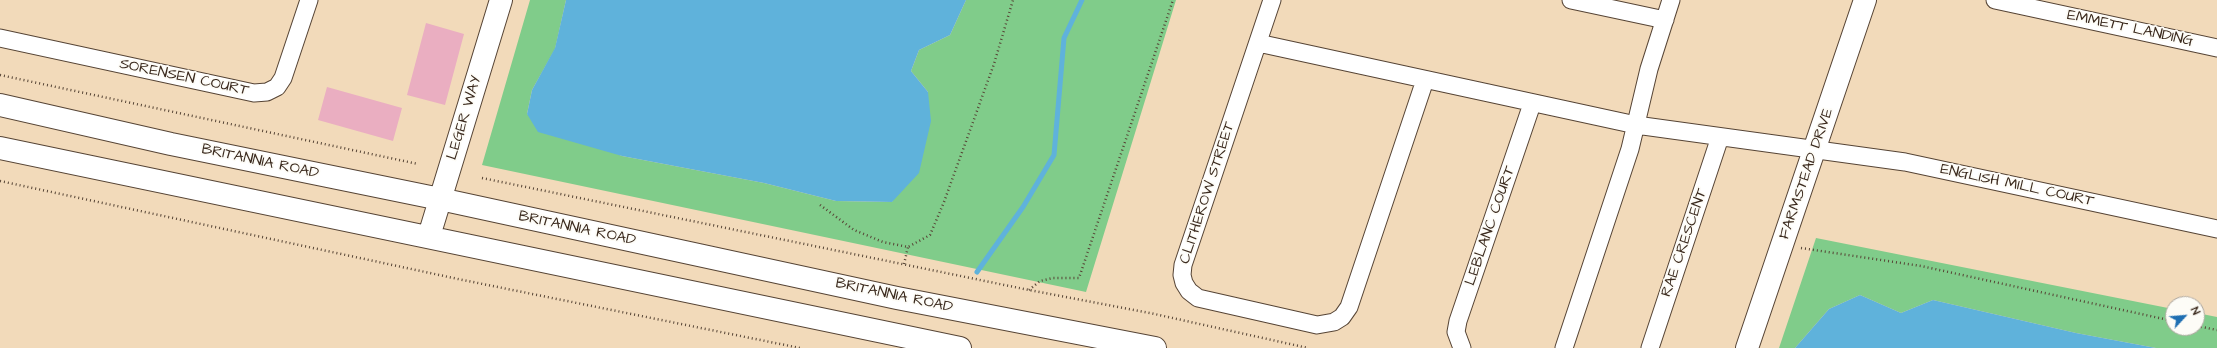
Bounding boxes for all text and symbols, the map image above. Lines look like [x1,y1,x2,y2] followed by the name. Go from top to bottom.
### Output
[2065,7,2195,51] street label: EMMETT LANDING
[118,56,250,100] street label: SORENSEN COURT
[444,74,486,162] street label: LEGER WAY
[1776,106,1838,242] street label: FARMSTEAD DRIVE
[1177,120,1239,266] street label: CLITHEROW STREET
[200,141,320,183] street label: BRITANNIA ROAD
[1939,161,2095,211] street label: ENGLISH MILL COURT
[1462,164,1520,288] street label: LEBLANC COURT
[1658,187,1712,299] street label: RAE CRESCENT
[517,208,637,250] street label: BRITANNIA ROAD
[834,275,954,317] street label: BRITANNIA ROAD
[2165,296,2205,336] north arrow
[2187,305,2204,317] text: N

